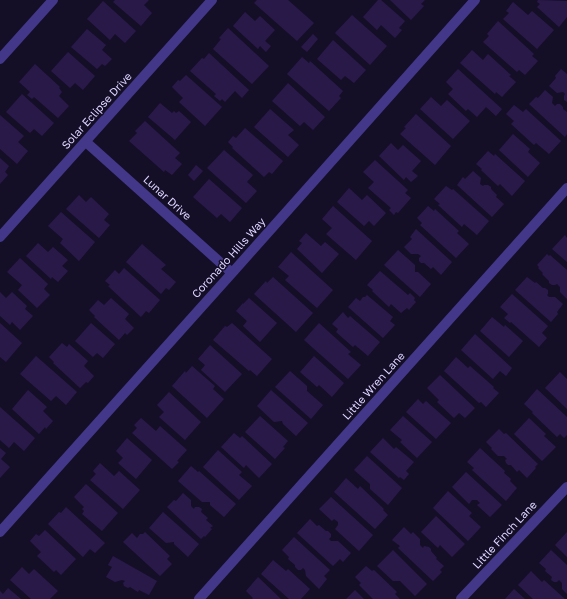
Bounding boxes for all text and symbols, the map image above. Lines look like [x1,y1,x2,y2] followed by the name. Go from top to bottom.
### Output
[59,70,135,152] street label: Solar Eclipse Drive
[140,173,194,223] street label: Lunar Drive
[190,215,268,301] street label: Coronado Hills Way
[340,349,408,423] street label: Little Wren Lane
[470,498,540,572] street label: Little Finch Lane

